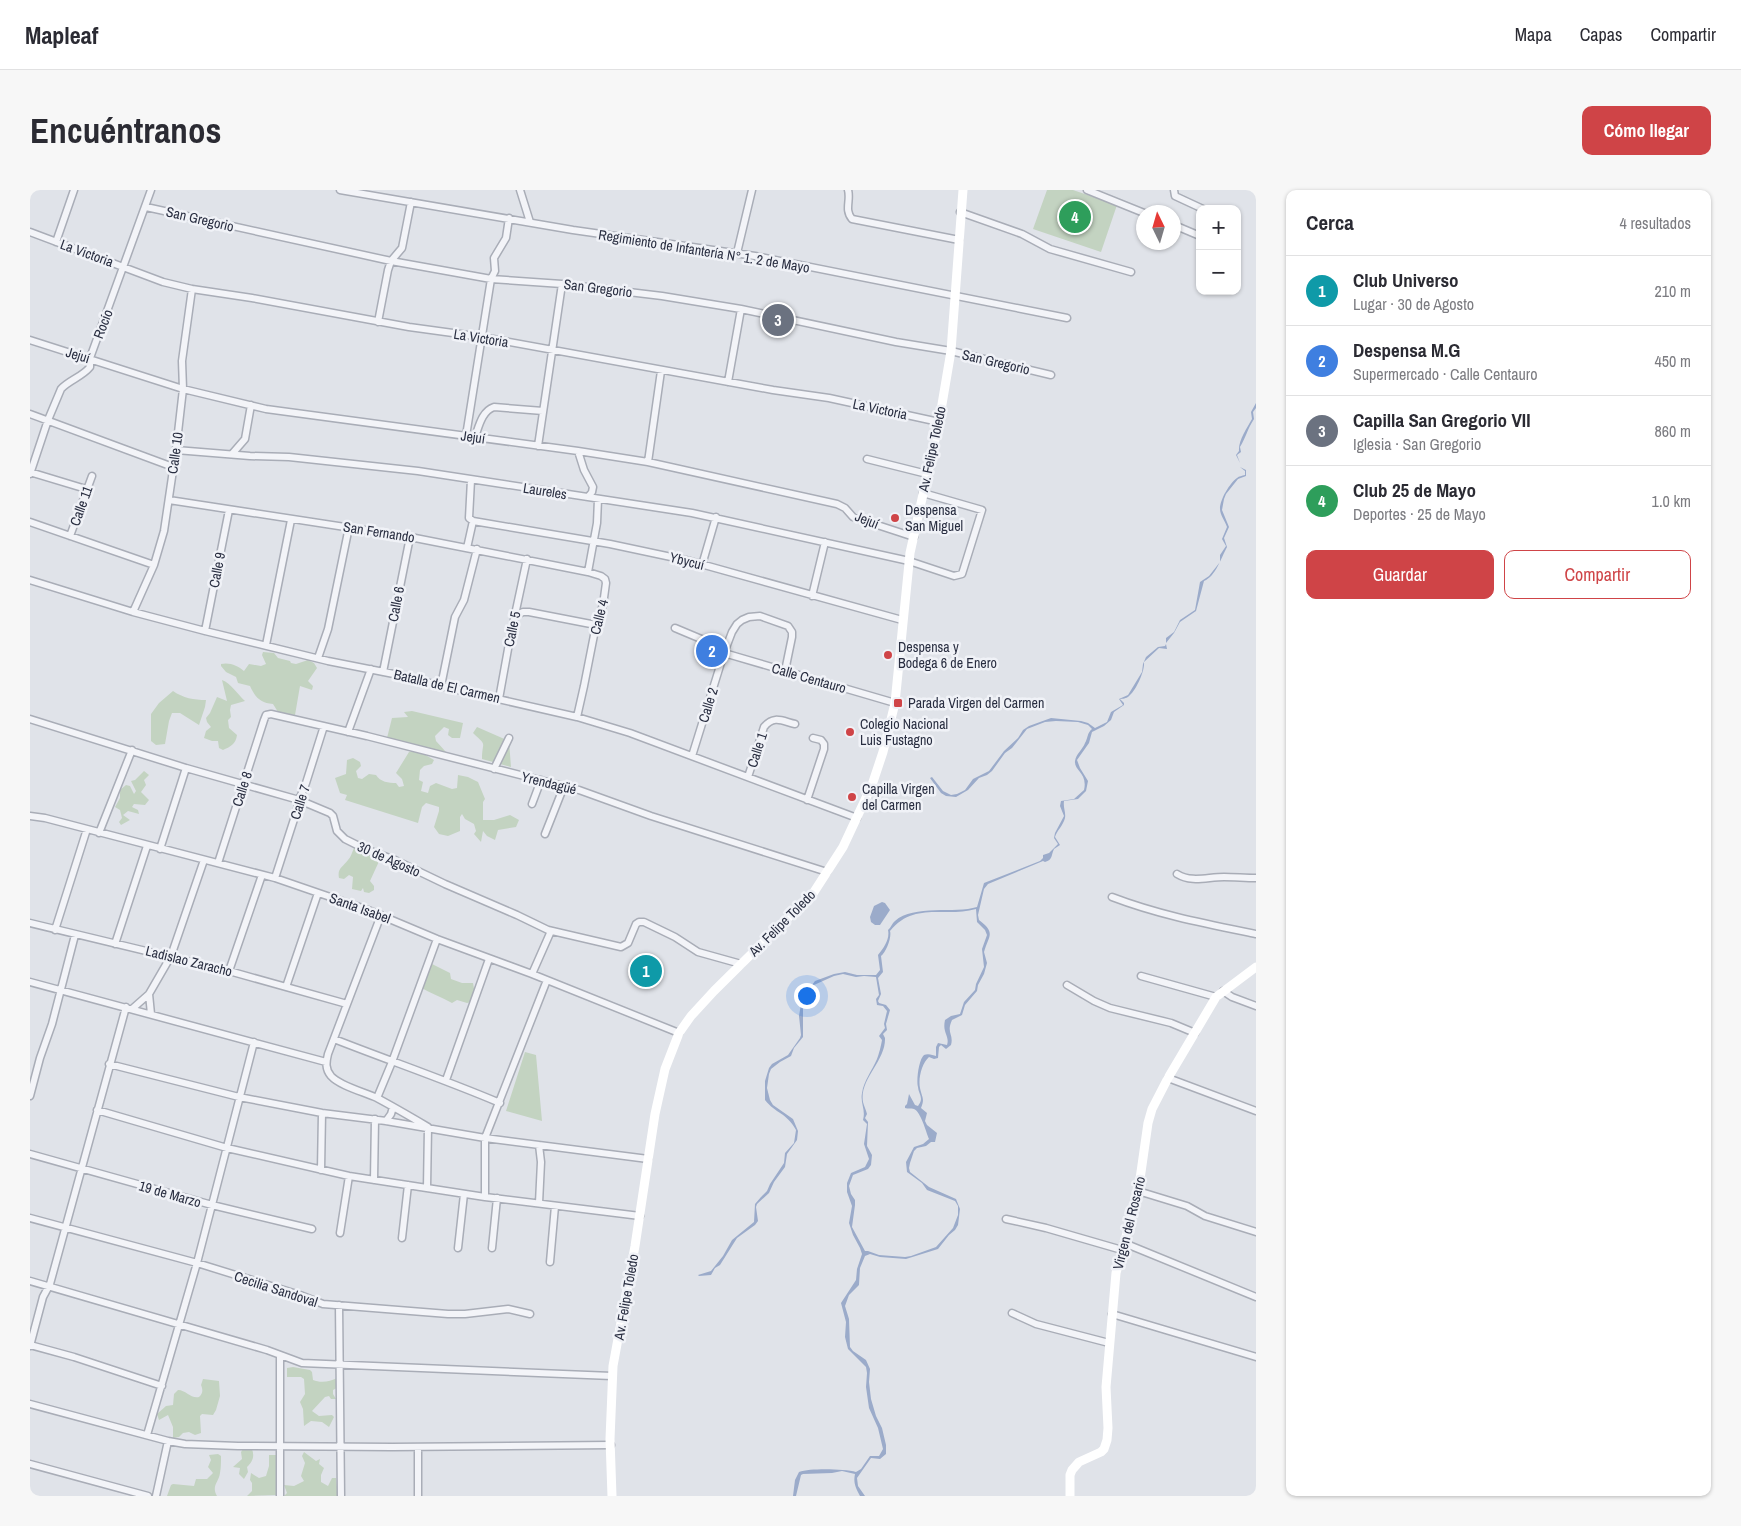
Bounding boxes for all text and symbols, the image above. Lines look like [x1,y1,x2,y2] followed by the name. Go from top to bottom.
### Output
[25,19,98,51] text: Mapleaf
[1515,22,1552,47] text: Mapa
[1580,22,1622,47] text: Capas
[1650,22,1716,47] text: Compartir
[1582,106,1711,155] button: Cómo llegar
[30,107,221,154] text: Encuéntranos
[1059,198,1091,236] pin: 4
[164,202,236,236] street label: San Gregorio
[1136,205,1181,250] north arrow
[1196,205,1241,295] map controls
[1196,205,1241,250] button: +
[1306,208,1354,237] text: Cerca
[1620,212,1691,234] text: 4 resultados
[597,225,811,277] street label: Regimiento de Infantería N° 1. 2 de Mayo
[58,235,117,271] street label: La Victoria
[1196,250,1241,295] button: −
[1353,267,1459,293] text: Club Universo
[563,275,633,301] street label: San Gregorio
[1318,280,1326,302] text: 1
[1655,280,1691,302] text: 210 m
[1353,293,1474,315] text: Lugar · 30 de Agosto
[762,301,794,339] pin: 3
[89,307,117,341] street label: Rocío
[452,325,510,351] street label: La Victoria
[1353,337,1460,363] text: Despensa M.G
[64,343,93,367] street label: Jejuí
[960,345,1032,379] street label: San Gregorio
[1318,350,1326,372] text: 2
[1655,350,1691,372] text: 450 m
[1353,363,1538,385] text: Supermercado · Calle Centauro
[851,394,910,424] street label: La Victoria
[914,405,950,494] street label: Av. Felipe Toledo
[1353,407,1531,433] text: Capilla San Gregorio VII
[1318,420,1326,442] text: 3
[1655,420,1691,442] text: 860 m
[460,426,487,448] street label: Jejuí
[163,431,187,475] street label: Calle 10
[1353,433,1481,455] text: Iglesia · San Gregorio
[1353,477,1476,503] text: Club 25 de Mayo
[522,479,568,503] street label: Laureles
[65,483,97,528] street label: Calle 11
[1318,490,1326,512] text: 4
[1652,490,1691,512] text: 1.0 km
[905,501,963,535] place label: Despensa San Miguel
[1353,503,1486,525] text: Deportes · 25 de Mayo
[852,507,882,533] street label: Jejuí
[889,512,901,524] marker: Despensa San Miguel
[342,517,416,547] street label: San Fernando
[668,548,707,574] street label: Ybycuí
[1306,550,1494,599] button: Guardar
[1504,550,1691,599] button: Compartir
[205,551,229,589] street label: Calle 9
[384,585,408,623] street label: Calle 6
[586,597,612,637] street label: Calle 4
[499,610,525,648] street label: Calle 5
[696,632,728,670] pin: 2
[898,638,997,672] place label: Despensa y Bodega 6 de Enero
[882,649,894,661] marker: Despensa y Bodega 6 de Enero
[770,659,848,697] street label: Calle Centauro
[392,665,502,707] street label: Batalla de El Carmen
[694,685,722,725] street label: Calle 2
[908,694,1044,712] place label: Parada Virgen del Carmen
[892,697,904,709] marker: Parada Virgen del Carmen
[860,715,948,749] place label: Colegio Nacional Luis Fustagno
[844,726,856,738] marker: Colegio Nacional Luis Fustagno
[743,730,771,770] street label: Calle 1
[520,767,578,799] street label: Yrendagüé
[228,769,256,809] street label: Calle 8
[862,780,935,814] place label: Capilla Virgen del Carmen
[286,782,314,822] street label: Calle 7
[846,791,858,803] marker: Capilla Virgen del Carmen
[355,837,423,881] street label: 30 de Agosto
[744,886,819,961] street label: Av. Felipe Toledo
[327,889,393,927] street label: Santa Isabel
[144,942,234,980] street label: Ladislao Zaracho
[630,952,662,990] pin: 1
[794,983,820,1009] your location
[1109,1174,1149,1272] street label: Virgen del Rosario
[137,1177,203,1211] street label: 19 de Marzo
[609,1253,642,1342] street label: Av. Felipe Toledo
[232,1267,320,1311] street label: Cecilia Sandoval

